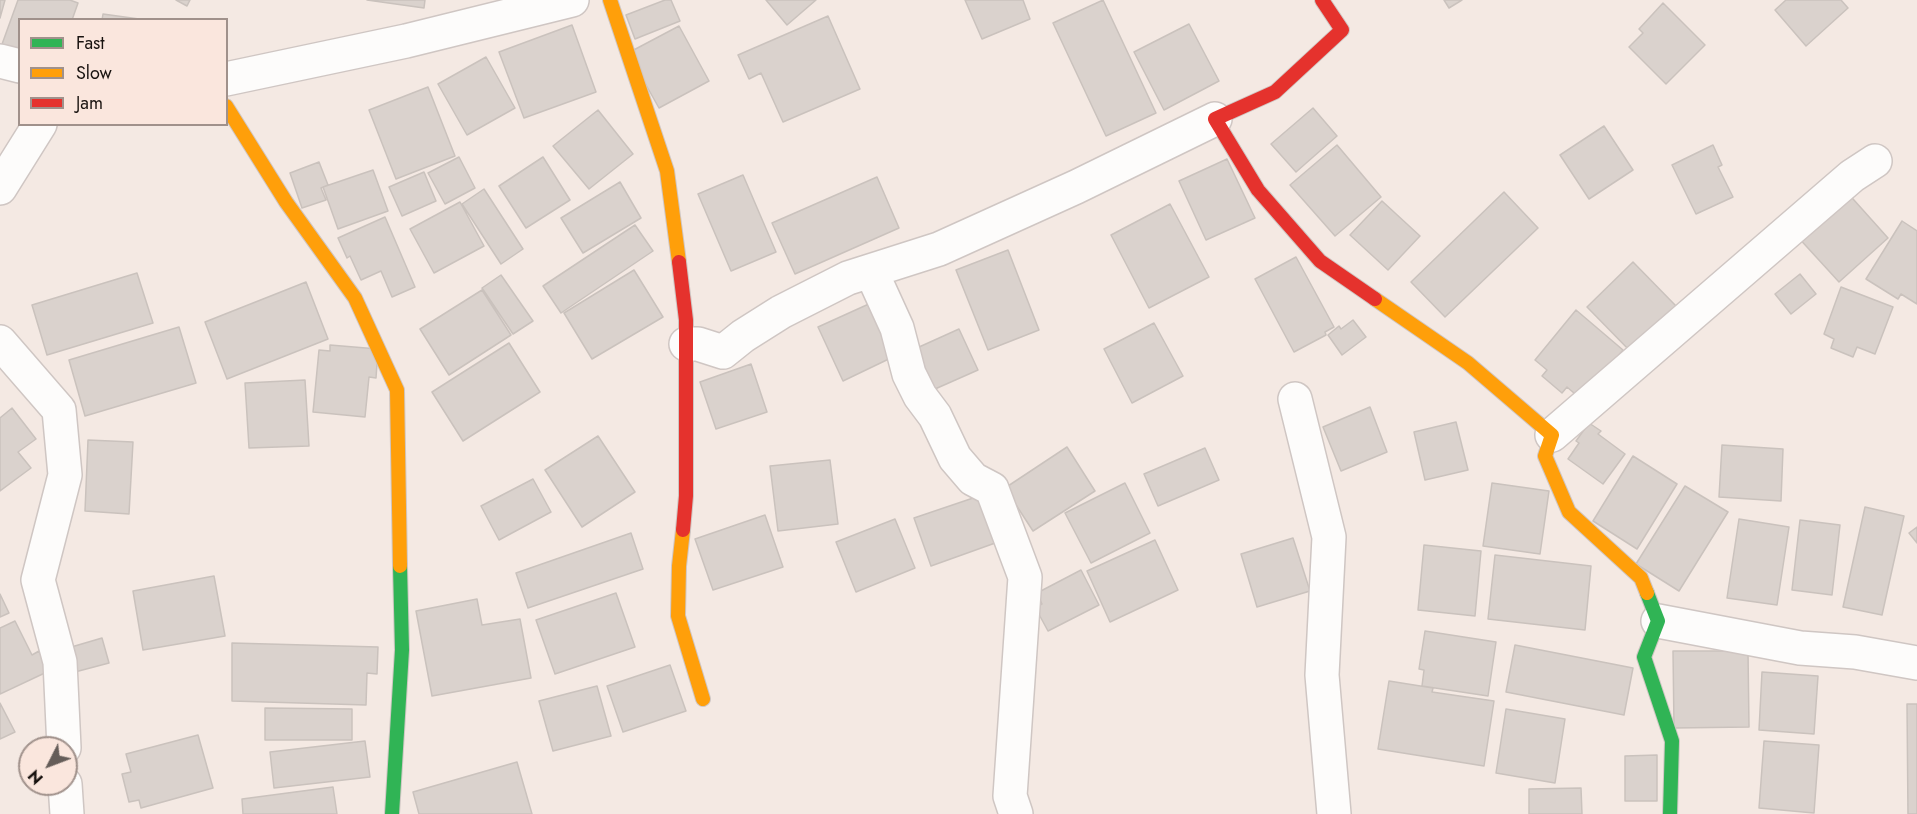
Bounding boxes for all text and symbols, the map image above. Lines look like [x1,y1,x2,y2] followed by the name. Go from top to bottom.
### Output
[18,18,228,126] legend
[76,30,105,56] text: Fast
[76,60,112,86] text: Slow
[76,90,103,116] text: Jam
[18,736,78,796] north arrow
[23,765,49,789] text: N

